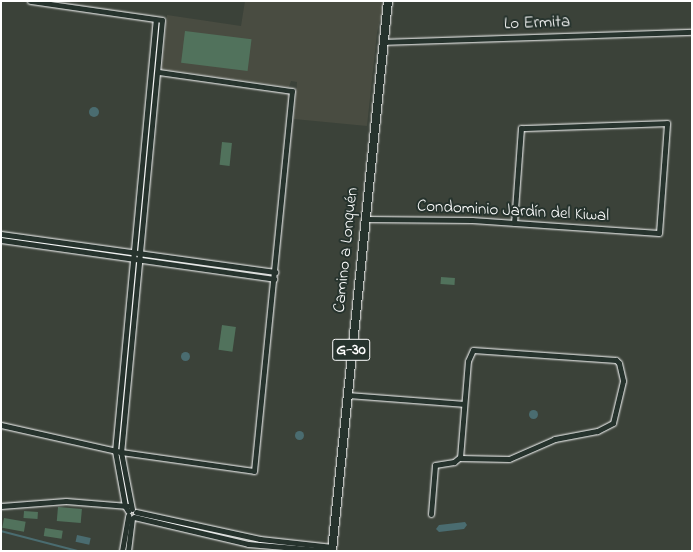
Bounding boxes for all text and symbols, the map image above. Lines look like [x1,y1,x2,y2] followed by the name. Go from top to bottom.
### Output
[504,12,570,34] street label: Lo Ermita
[329,186,363,314] street label: Camino a Lonquén
[416,196,610,226] street label: Condominio Jardín del Kiwal
[332,336,370,364] road number: G-30

